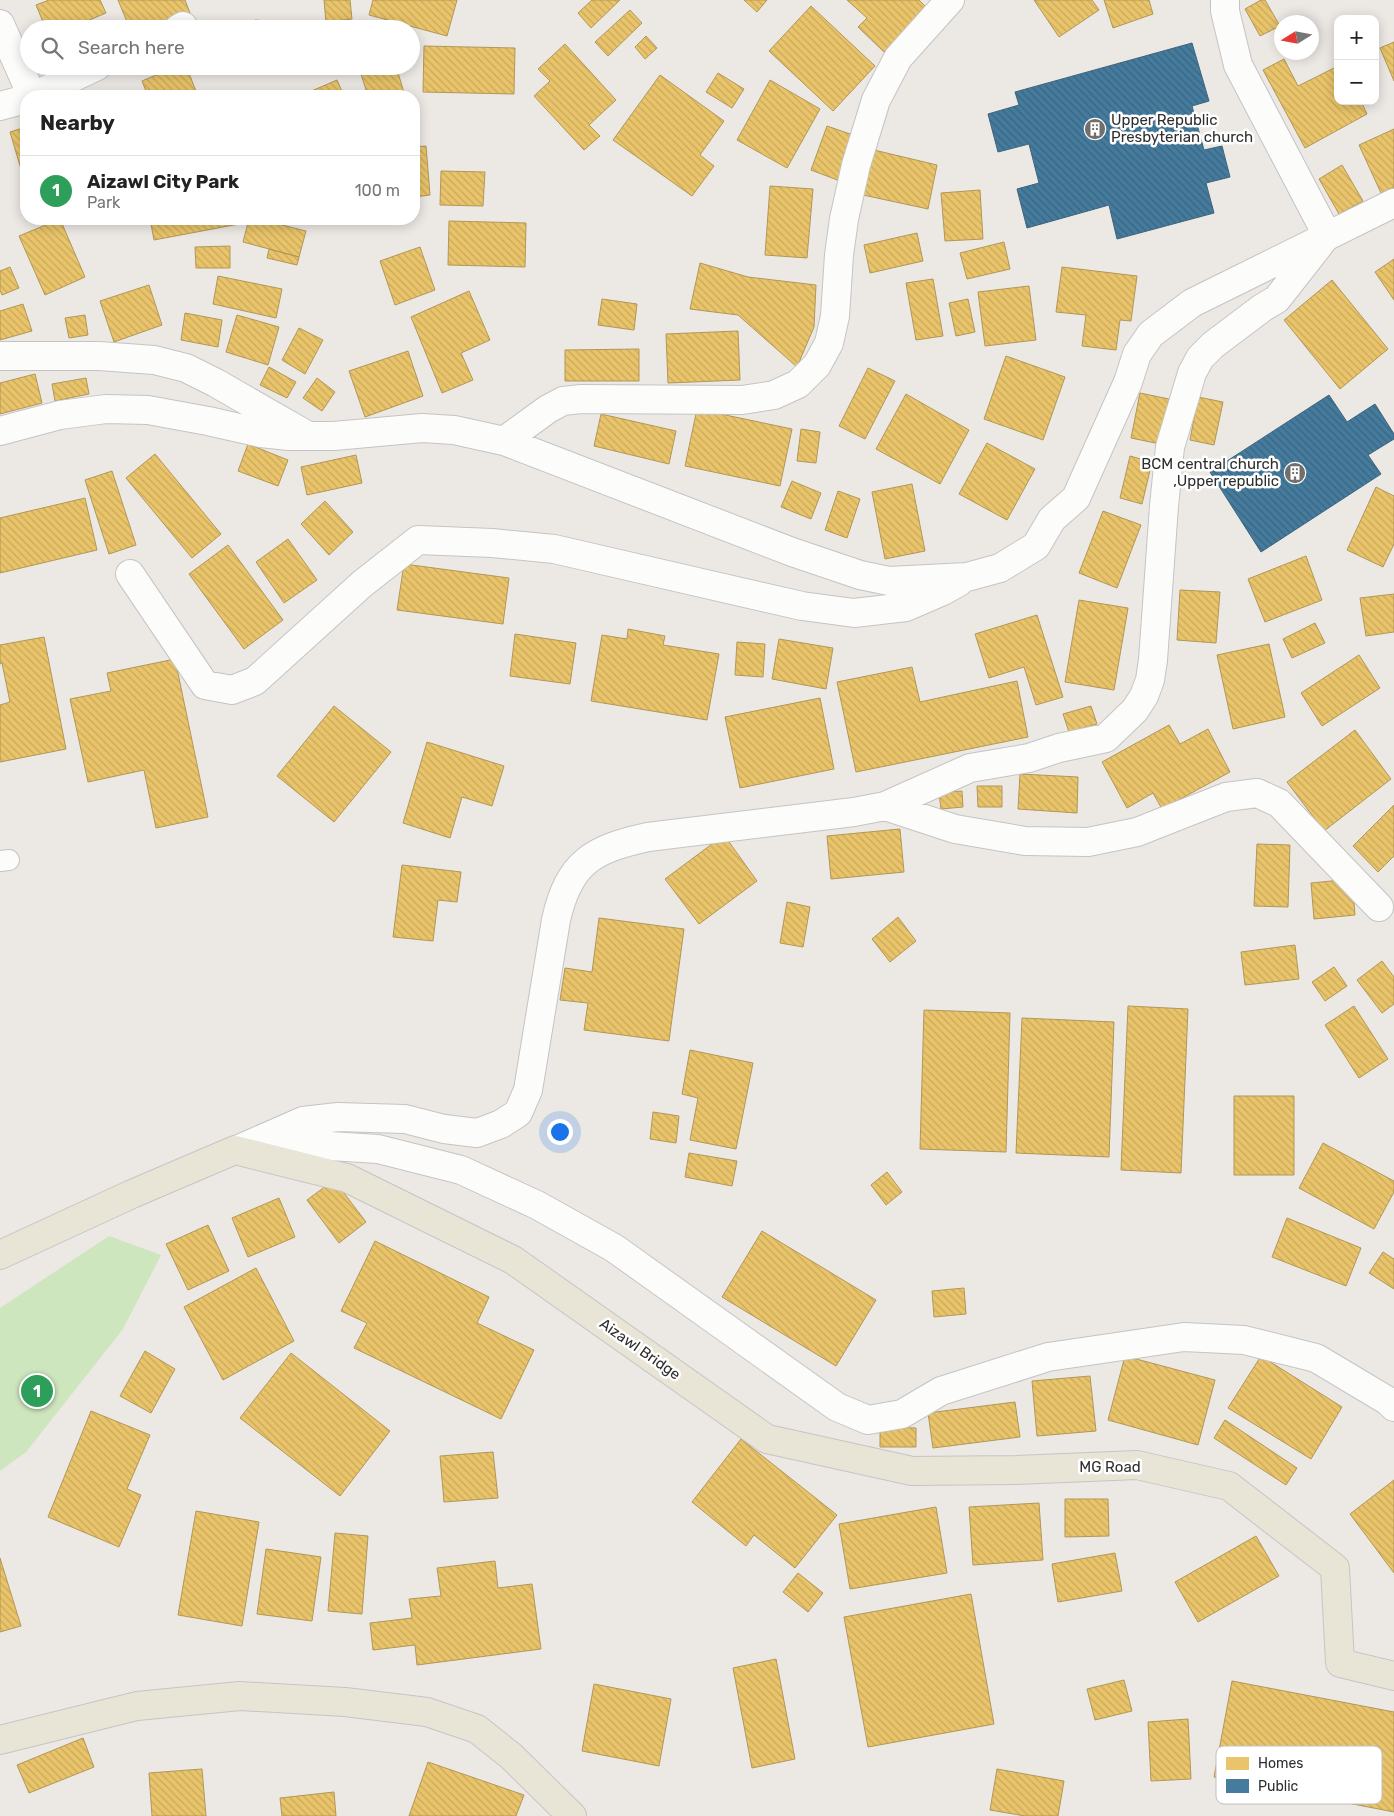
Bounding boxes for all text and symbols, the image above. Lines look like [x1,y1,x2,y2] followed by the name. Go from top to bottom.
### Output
[1274,15,1319,60] north arrow
[1334,15,1379,105] map controls
[1334,15,1379,60] button: +
[20,20,420,75] search box
[38,34,66,62] icon: search
[78,36,185,59] text: Search here
[1334,60,1379,105] button: −
[40,110,115,135] text: Nearby
[1111,111,1253,146] place label: Upper Republic Presbyterian church
[1083,117,1107,141] building icon: Upper Republic Presbyterian church
[87,170,239,193] text: Aizawl City Park
[52,181,60,200] text: 1
[355,181,400,200] text: 100 m
[87,193,120,212] text: Park
[1141,455,1279,490] place label: BCM central church ,Upper republic
[1283,461,1307,485] building icon: BCM central church ,Upper republic
[547,1119,573,1145] your location
[596,1315,684,1383] street label: Aizawl Bridge
[21,1372,53,1410] pin: 1
[1079,1458,1141,1476] street label: MG Road
[1216,1746,1382,1804] legend
[1258,1755,1303,1772] text: Homes
[1258,1778,1299,1795] text: Public

